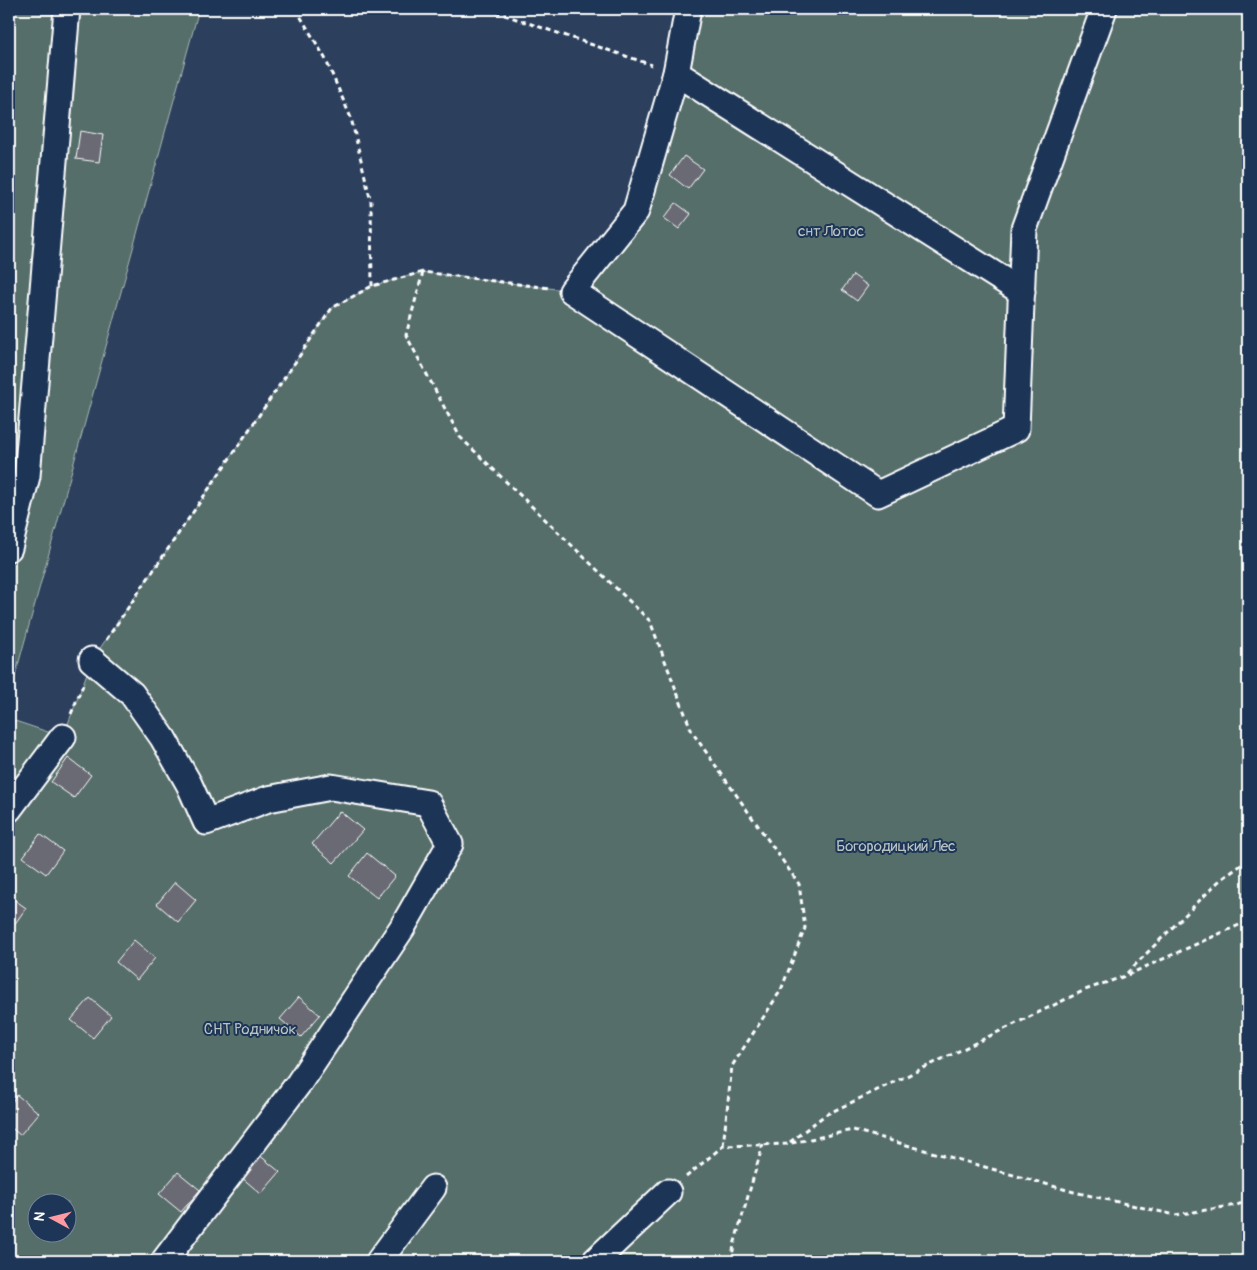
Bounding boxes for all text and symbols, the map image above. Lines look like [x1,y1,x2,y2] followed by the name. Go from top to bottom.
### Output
[798,222,864,241] park label: снт Лотос
[836,837,956,856] park label: Богородицкий Лес
[204,1020,296,1039] park label: СНТ Родничок
[28,1192,78,1242] north arrow
[31,1211,49,1222] text: N

